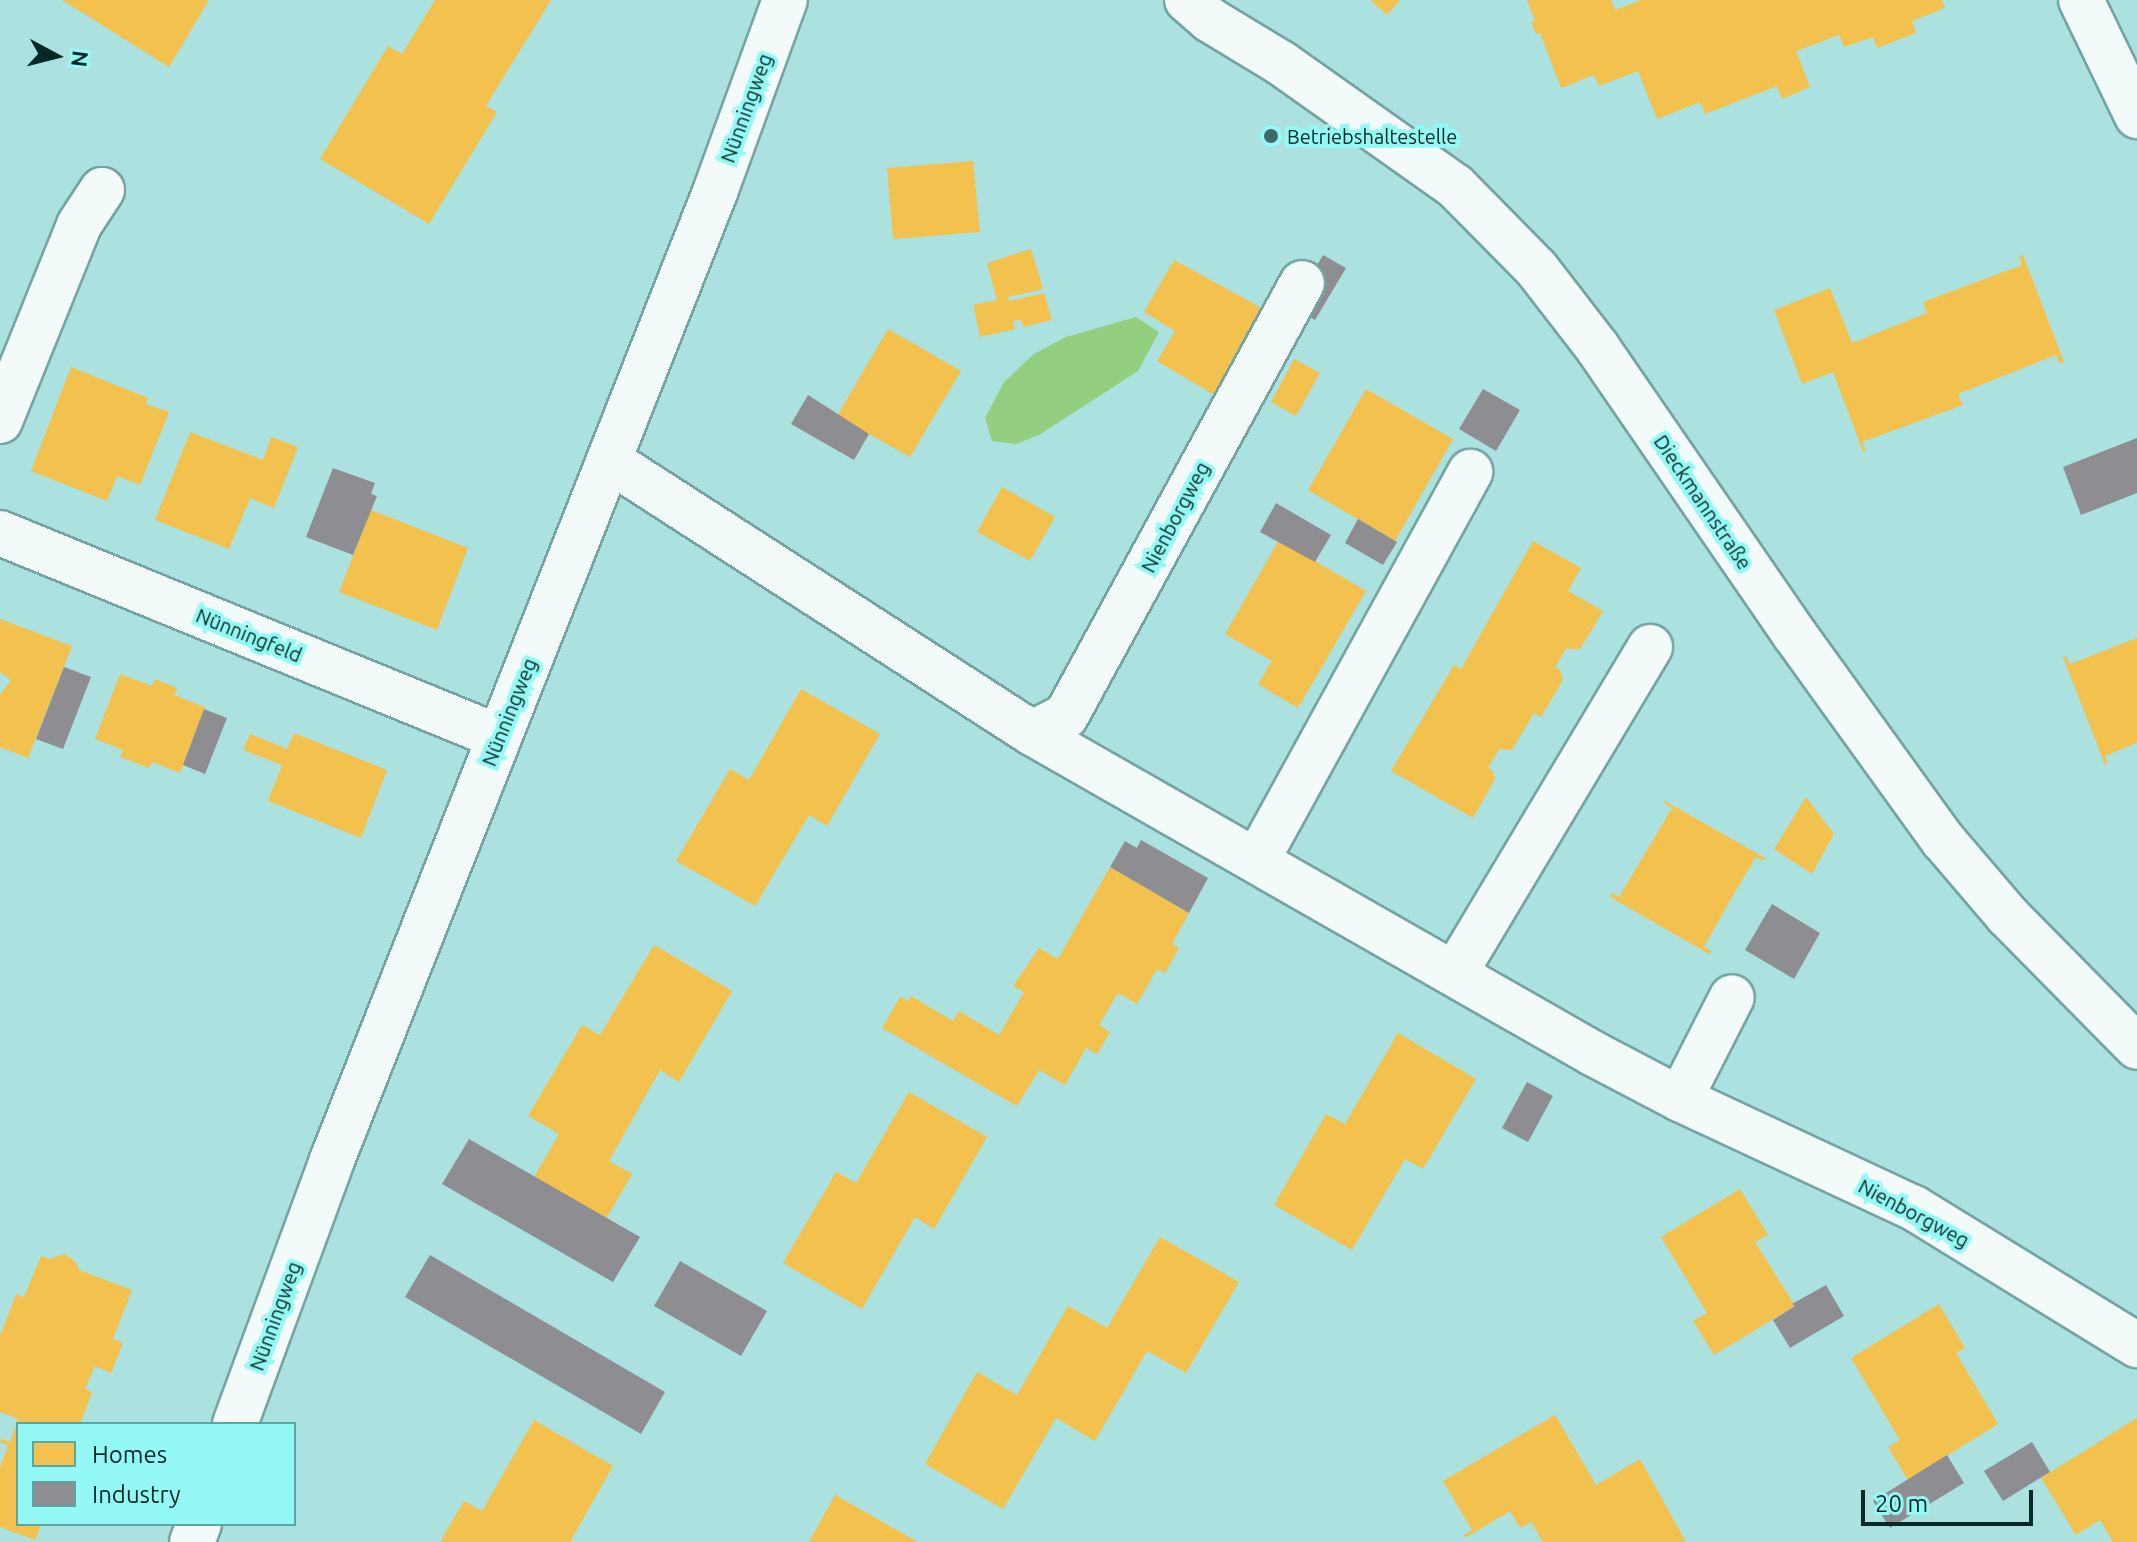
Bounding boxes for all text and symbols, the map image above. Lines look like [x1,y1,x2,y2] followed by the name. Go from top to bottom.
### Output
[16,16,96,96] north arrow
[67,49,94,69] text: N
[715,50,777,166] street label: Nünningweg
[1287,124,1457,148] place label: Betriebshaltestelle
[1262,127,1280,145] marker: Betriebshaltestelle
[1649,430,1757,574] street label: Dieckmannstraße
[1136,457,1214,577] street label: Nienborgweg
[193,603,305,667] street label: Nünningfeld
[476,654,542,770] street label: Nünningweg
[1854,1174,1974,1252] street label: Nienborgweg
[244,1258,306,1374] street label: Nünningweg
[16,1422,296,1526] legend
[92,1441,167,1468] text: Homes
[1865,1474,2037,1524] scale bar
[92,1481,181,1508] text: Industry
[1875,1490,1928,1517] text: 20 m

